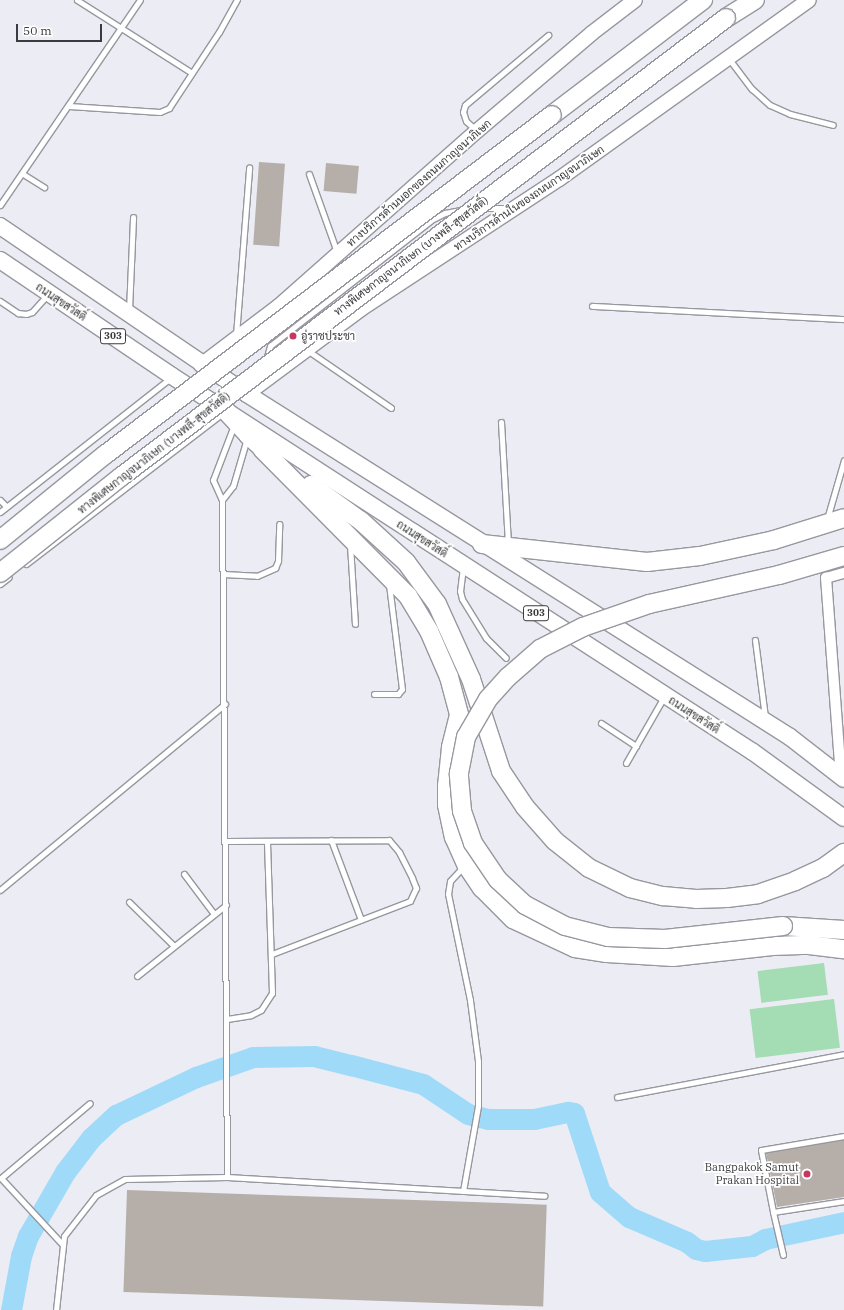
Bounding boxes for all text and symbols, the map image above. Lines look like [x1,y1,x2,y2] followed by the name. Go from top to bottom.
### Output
[18,16,104,42] scale bar
[23,23,52,38] text: 50 m
[344,117,494,249] street label: ทางบริการด้านนอกของถนนกาญจนาภิเษก
[451,143,607,253] street label: ทางบริการด้านในของถนนกาญจนาภิเษก
[331,194,491,318] street label: ทางพิเศษกาญจนาภิเษก (บางพลี-สุขสวัสดิ์)
[33,280,89,324] street label: ถนนสุขสวัสดิ์
[100,328,126,344] road number: 303
[301,329,355,343] place label: อู่ราชประชา
[288,331,298,341] marker: อู่ราชประชา
[75,389,233,517] street label: ทางพิเศษกาญจนาภิเษก (บางพลี-สุขสวัสดิ์)
[394,518,450,560] street label: ถนนสุขสวัสดิ์
[523,605,549,621] road number: 303
[666,694,722,736] street label: ถนนสุขสวัสดิ์
[705,1161,799,1187] place label: Bangpakok Samut Prakan Hospital
[802,1169,812,1179] marker: Bangpakok Samut Prakan Hospital

